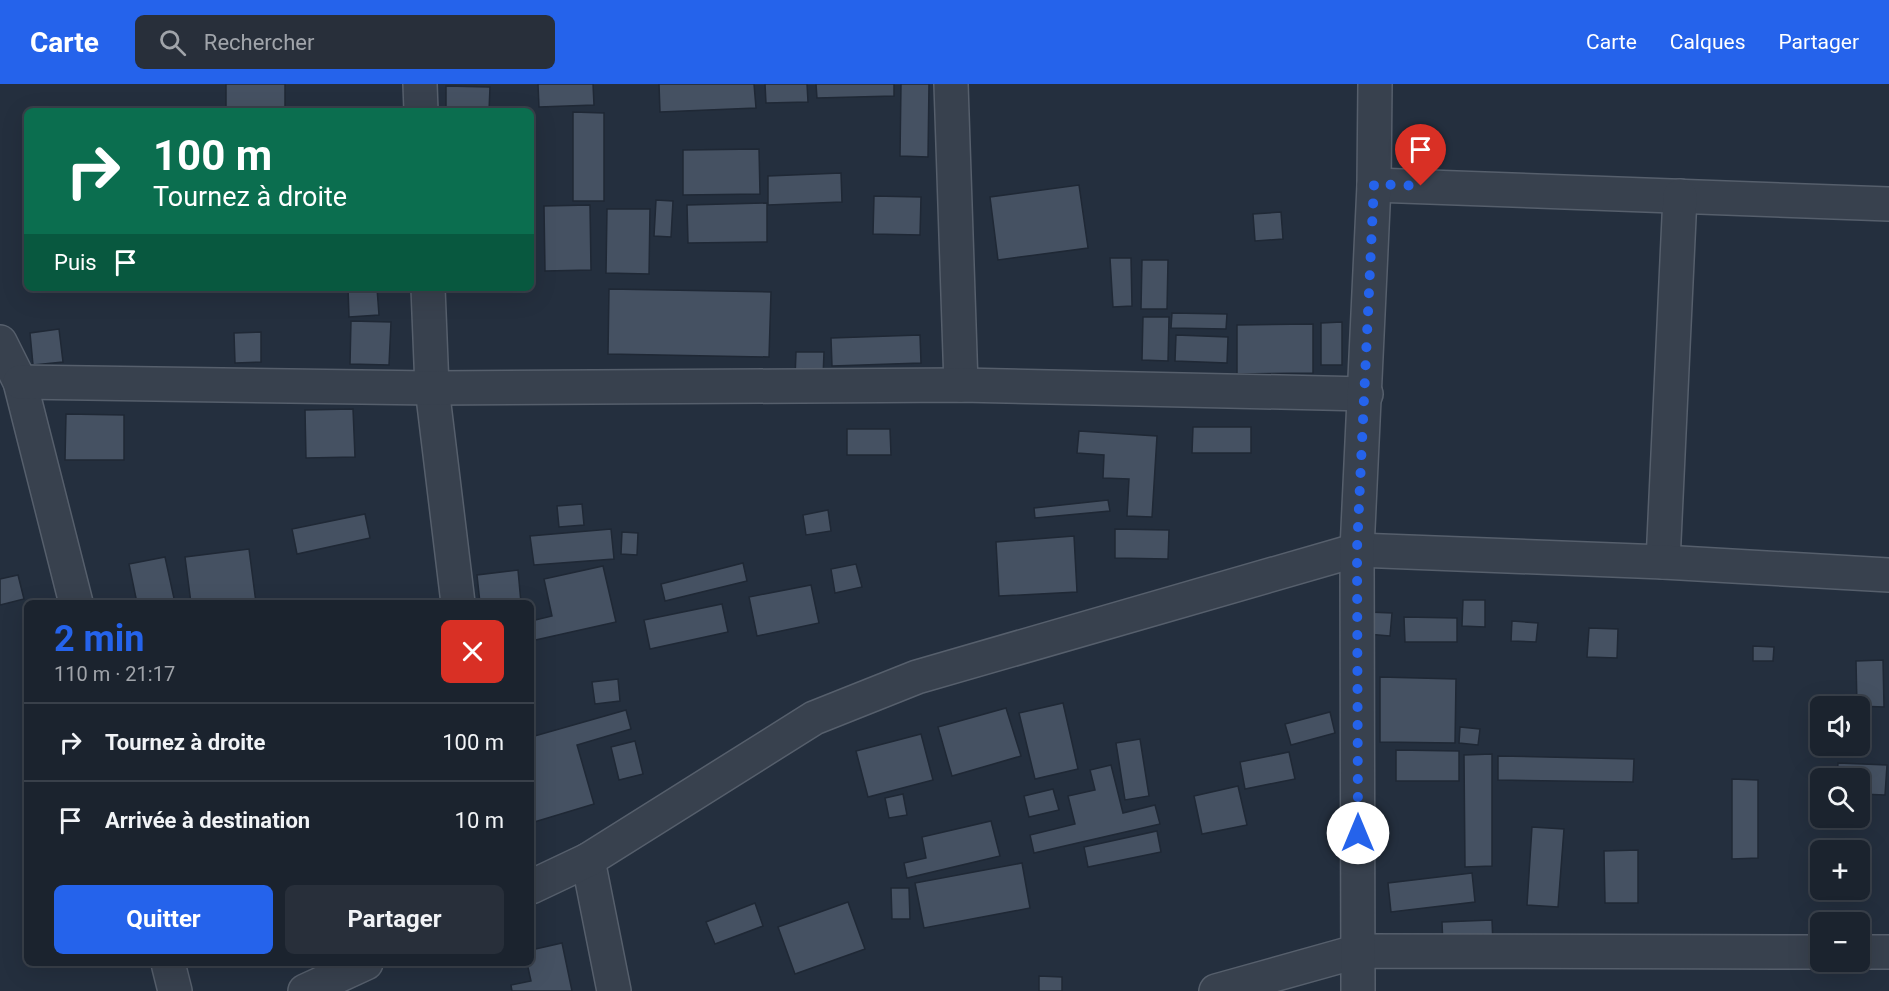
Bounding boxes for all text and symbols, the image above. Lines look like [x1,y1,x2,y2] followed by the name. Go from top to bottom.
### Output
[135,15,555,69] search box
[30,26,99,59] text: Carte
[156,26,189,59] icon: search
[204,30,314,55] text: Rechercher
[1586,30,1637,54] text: Carte
[1670,30,1745,54] text: Calques
[1778,30,1859,54] text: Partager
[1395,124,1446,186] pin
[153,131,272,180] text: 100 m
[54,132,132,210] icon: right
[1404,133,1437,166] icon: arrive
[153,181,347,213] text: Tournez à droite
[109,246,142,279] icon: arrive
[54,250,97,275] text: Puis
[54,618,145,660] text: 2 min
[441,620,504,683] button: close
[54,662,175,686] text: 110 m · 21:17
[1810,696,1870,972] map controls
[1810,696,1870,756] button: sound
[54,726,87,759] icon: right
[105,730,265,755] text: Tournez à droite
[442,730,504,755] text: 100 m
[1810,768,1870,828] button: search
[1326,801,1390,865] position arrow
[54,804,87,837] icon: arrive
[105,808,310,833] text: Arrivée à destination
[455,808,504,833] text: 10 m
[1810,840,1870,900] button: +
[54,885,273,954] button: Quitter
[285,885,504,954] button: Partager
[1810,912,1870,972] button: −

